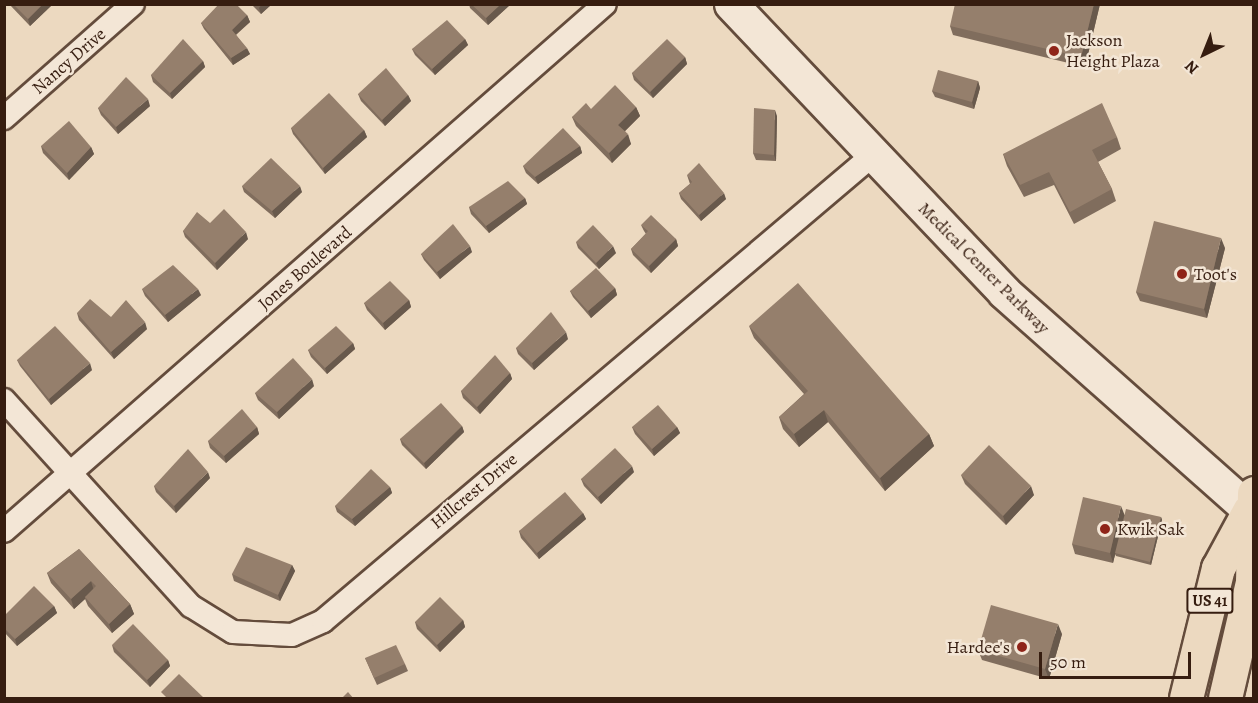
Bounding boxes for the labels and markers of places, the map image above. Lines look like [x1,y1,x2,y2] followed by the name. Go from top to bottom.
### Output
[1066,30,1160,72] place label: Jackson Height Plaza
[1047,44,1061,58] marker: Jackson Height Plaza
[1194,263,1237,285] place label: Toot's
[1175,267,1189,281] marker: Toot's
[1117,518,1185,540] place label: Kwik Sak
[1098,522,1112,536] marker: Kwik Sak
[946,636,1010,658] place label: Hardee's
[1015,640,1029,654] marker: Hardee's

